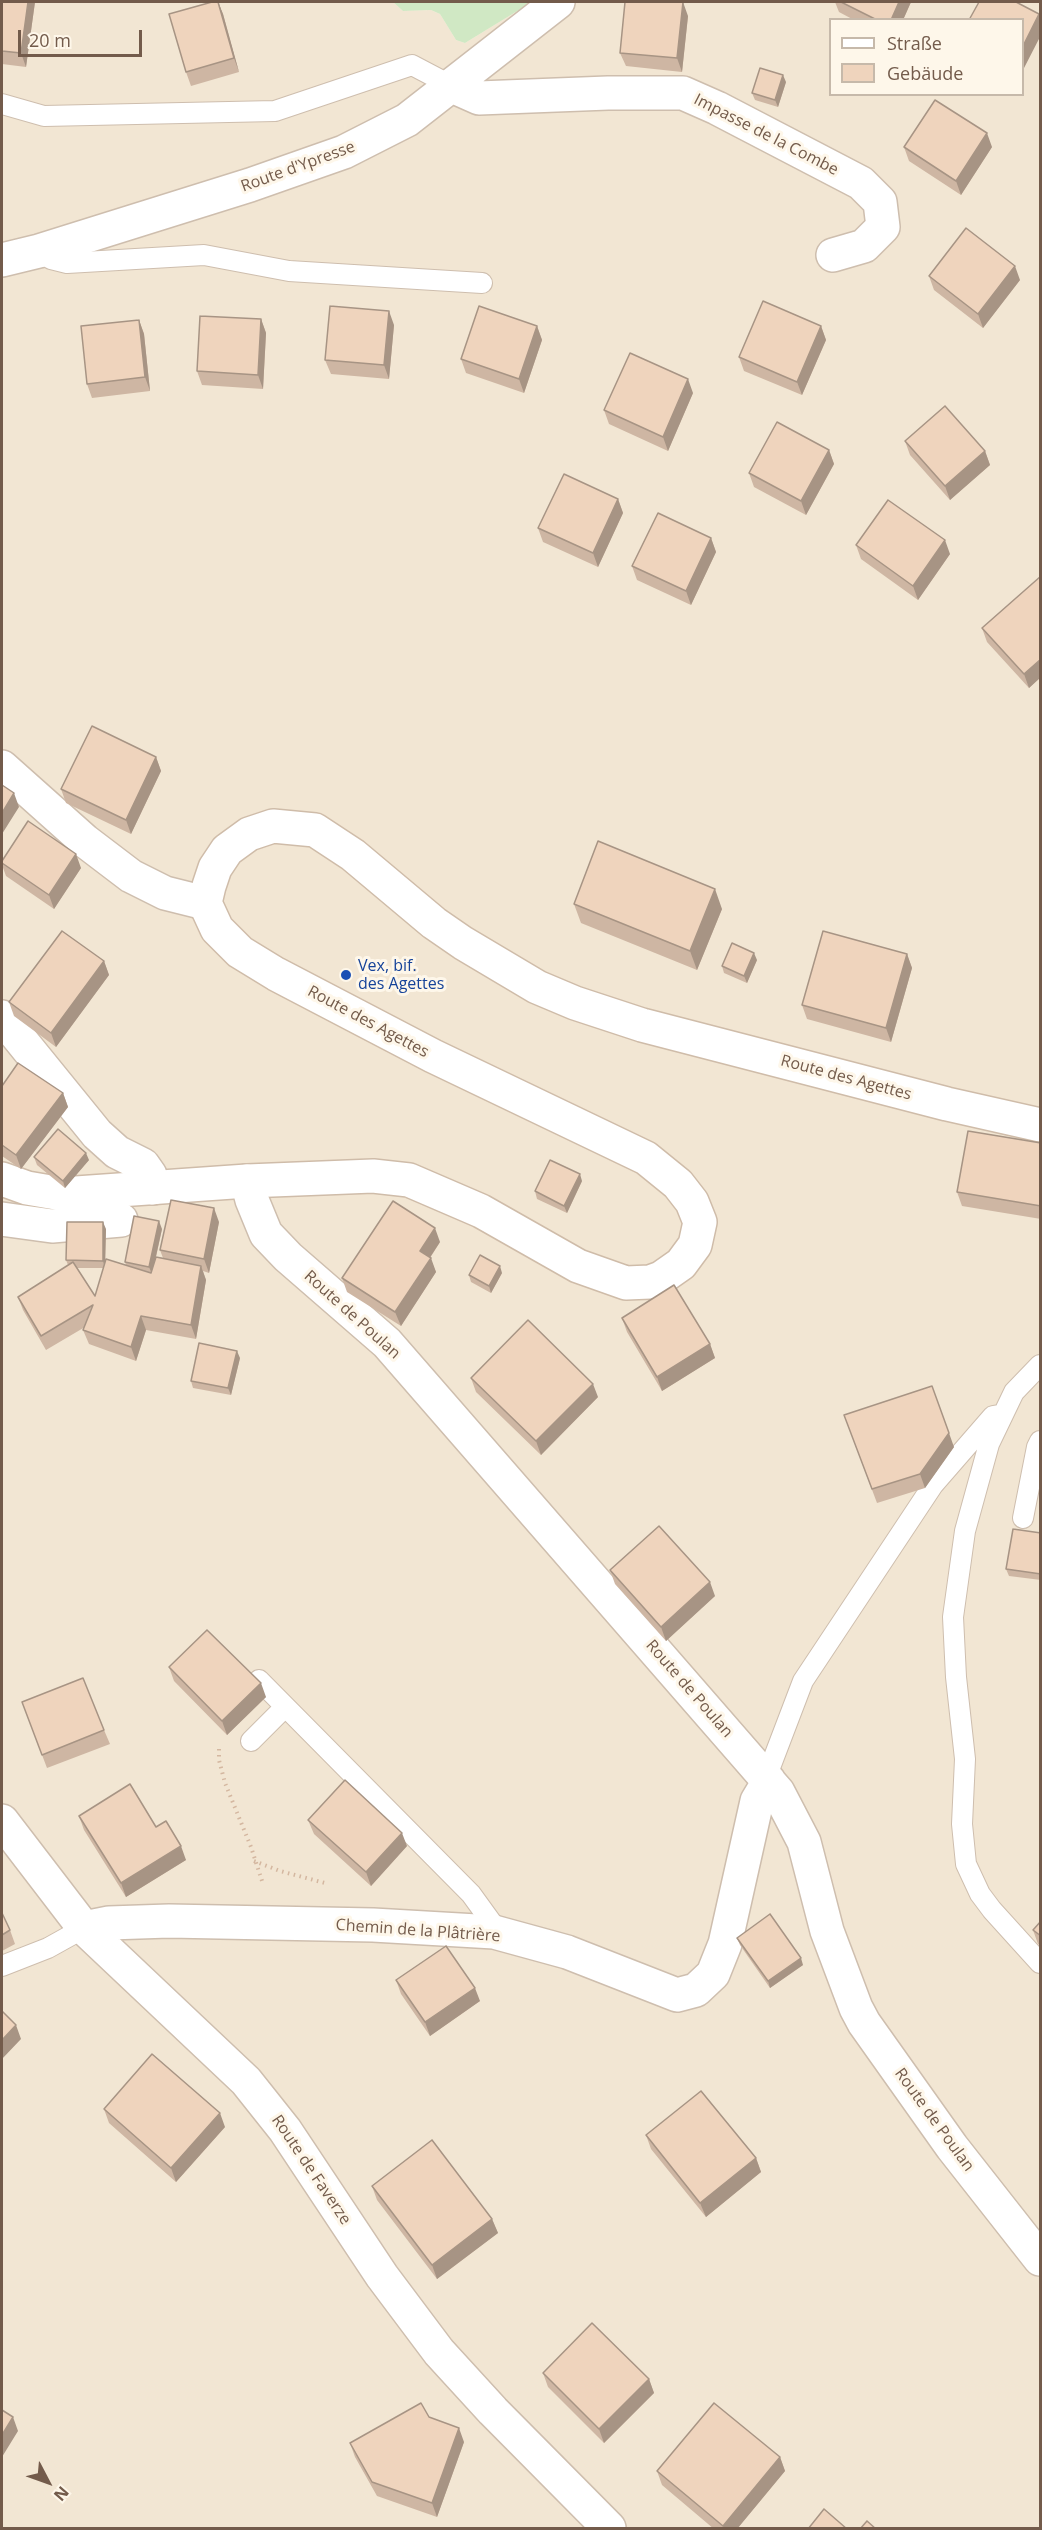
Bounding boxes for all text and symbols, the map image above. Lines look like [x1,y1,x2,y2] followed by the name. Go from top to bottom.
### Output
[21,18,146,56] scale bar
[829,18,1024,96] legend
[29,28,71,52] text: 20 m
[887,31,942,55] text: Straße
[887,61,963,85] text: Gebäude
[691,90,841,180] street label: Impasse de la Combe
[238,137,358,197] street label: Route d'Ypresse
[358,956,444,994] place label: Vex, bif. des Agettes
[339,968,353,982] marker: Vex, bif. des Agettes
[304,982,432,1062] street label: Route des Agettes
[779,1051,913,1105] street label: Route des Agettes
[300,1267,404,1363] street label: Route de Poulan
[641,1636,737,1742] street label: Route de Poulan
[335,1916,501,1946] street label: Chemin de la Plâtrière
[890,2065,978,2175] street label: Route de Poulan
[267,2111,355,2229] street label: Route de Faverze
[18,2452,78,2512] north arrow
[49,2482,74,2506] text: N

